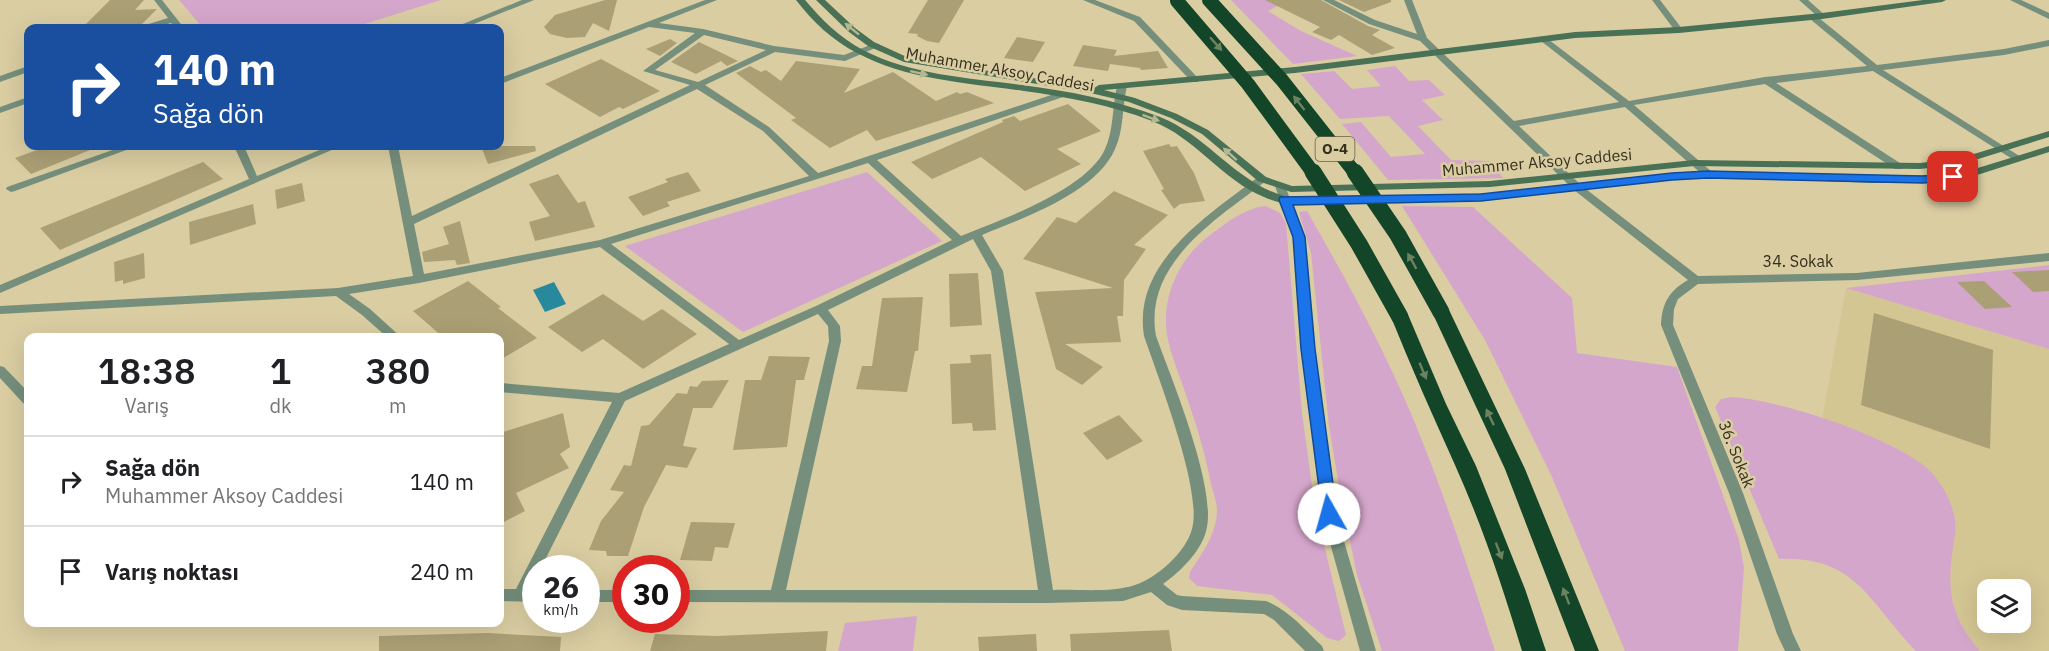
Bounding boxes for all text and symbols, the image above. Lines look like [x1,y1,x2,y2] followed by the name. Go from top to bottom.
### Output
[844,23,860,36] one-way arrow
[1209,36,1222,52] one-way arrow
[153,42,276,97] text: 140 m
[904,43,1096,95] street label: Muhammer Aksoy Caddesi
[54,48,132,126] icon: right
[910,68,928,78] one-way arrow
[153,95,264,130] text: Sağa dön
[1292,95,1305,111] one-way arrow
[1142,114,1160,124] one-way arrow
[1316,137,1354,161] road number: O-4
[1441,144,1633,180] street label: Muhammer Aksoy Caddesi
[1223,147,1237,161] one-way arrow
[1927,151,1978,202] pin
[1936,160,1969,193] icon: arrive
[1763,251,1834,271] street label: 34. Sokak
[1407,252,1417,269] one-way arrow
[98,347,196,394] text: 18:38
[270,347,291,394] text: 1
[365,347,430,394] text: 380
[1418,363,1428,381] one-way arrow
[125,392,169,419] text: Varış
[269,392,292,419] text: dk
[389,392,407,419] text: m
[1486,408,1495,425] one-way arrow
[1714,417,1760,491] street label: 36. Sokak
[105,453,200,482] text: Sağa dön
[54,465,87,498] icon: right
[410,467,474,496] text: 140 m
[105,482,343,509] text: Muhammer Aksoy Caddesi
[1297,482,1361,546] position arrow
[1494,542,1504,560] one-way arrow
[54,555,87,588] icon: arrive
[612,555,690,633] speed limit sign: 30
[105,557,239,586] text: Varış noktası
[410,557,474,586] text: 240 m
[543,567,579,606] text: 26
[1977,579,2031,633] map controls
[1977,579,2031,633] button: layers
[1561,587,1571,605] one-way arrow
[543,600,579,619] text: km/h

